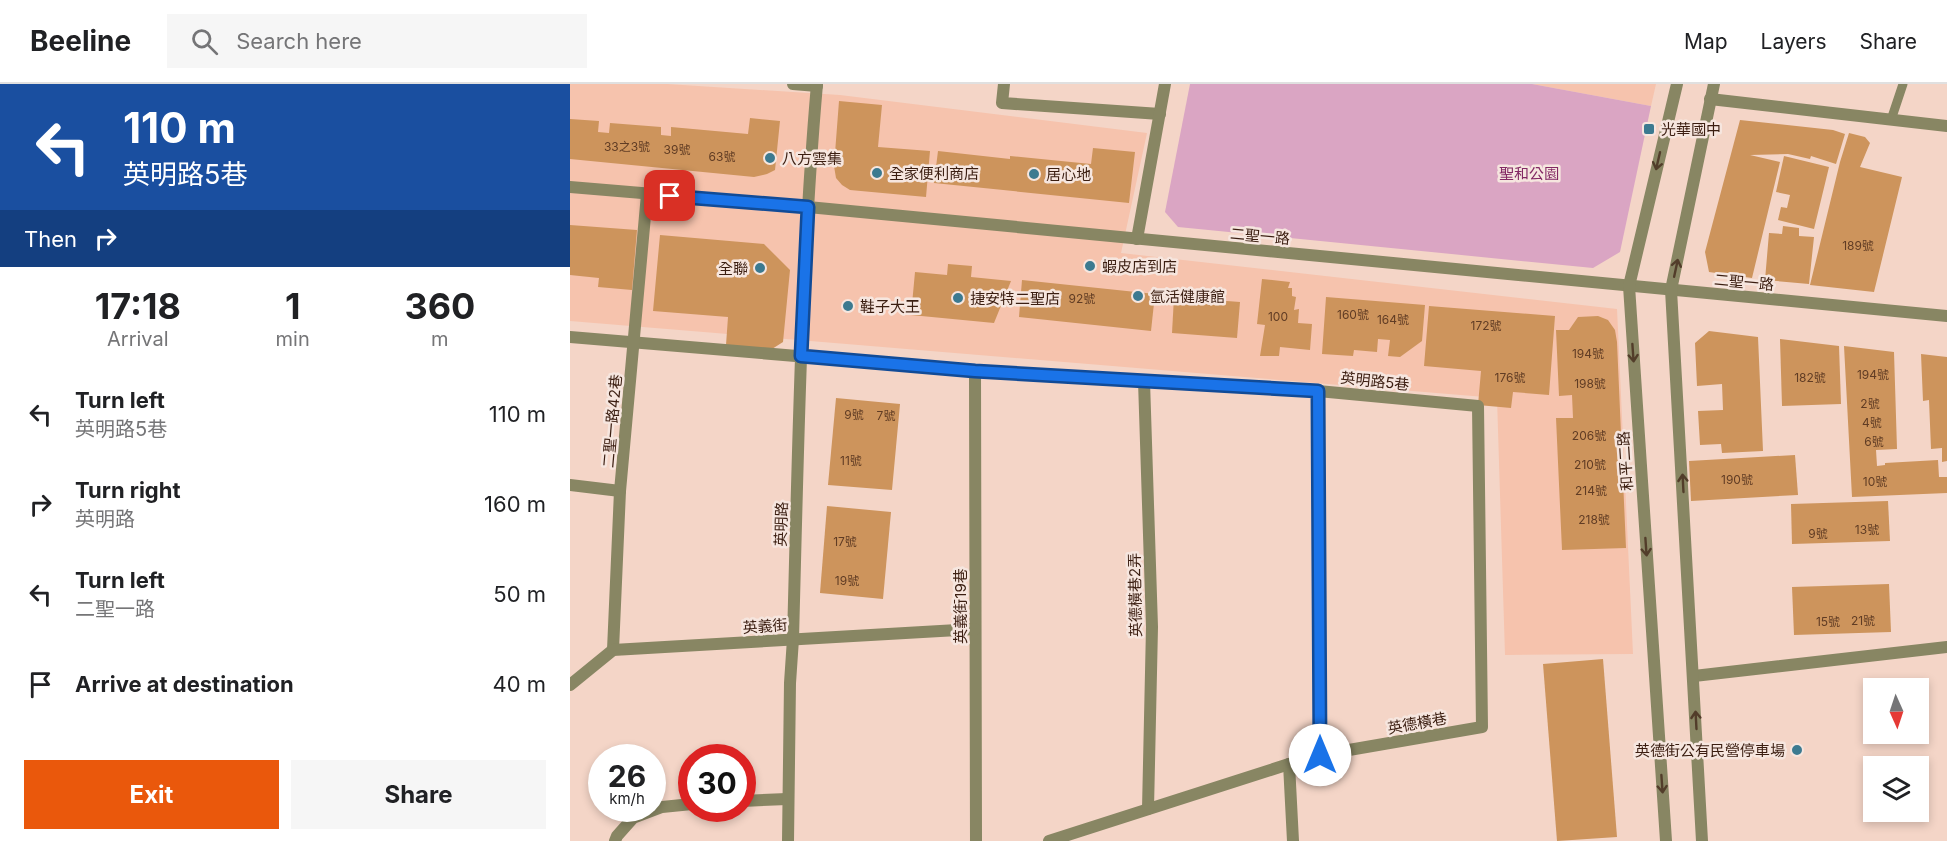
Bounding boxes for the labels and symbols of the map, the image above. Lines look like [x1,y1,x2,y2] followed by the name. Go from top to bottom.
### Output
[1661,120,1721,139] place label: 光華國中
[1642,122,1656,136] marker: 光華國中
[604,139,650,154] house number: 33之3號
[664,142,690,157] house number: 39號
[709,149,735,164] house number: 63號
[782,149,842,168] place label: 八方雲集
[763,151,777,165] marker: 八方雲集
[1652,152,1664,171] one-way arrow
[889,164,979,183] place label: 全家便利商店
[1499,164,1559,183] park label: 聖和公園
[1046,165,1091,184] place label: 居心地
[870,166,884,180] marker: 全家便利商店
[1027,167,1041,181] marker: 居心地
[644,170,695,221] pin
[1229,224,1291,248] street label: 二聖一路
[1842,238,1874,253] house number: 189號
[1102,257,1177,276] place label: 蝦皮店到店
[718,259,748,278] place label: 全聯
[1083,259,1097,273] marker: 蝦皮店到店
[1671,259,1682,278] one-way arrow
[753,261,767,275] marker: 全聯
[1713,270,1775,294] street label: 二聖一路
[1150,287,1225,306] place label: 氫活健康館
[970,289,1060,308] place label: 捷安特二聖店
[1131,289,1145,303] marker: 氫活健康館
[951,291,965,305] marker: 捷安特二聖店
[1069,291,1095,306] house number: 92號
[860,297,920,316] place label: 鞋子大王
[841,299,855,313] marker: 鞋子大王
[1337,307,1369,322] house number: 160號
[1268,309,1288,324] house number: 100
[1377,312,1409,327] house number: 164號
[1471,318,1502,333] house number: 172號
[1628,342,1639,362] one-way arrow
[1572,346,1604,361] house number: 194號
[1857,367,1889,382] house number: 194號
[1340,368,1410,394] street label: 英明路5巷
[1495,370,1525,385] house number: 176號
[1794,370,1826,385] house number: 182號
[598,373,626,469] street label: 二聖一路42巷
[1574,376,1606,391] house number: 198號
[1860,396,1880,411] house number: 2號
[844,407,864,422] house number: 9號
[877,408,895,423] house number: 7號
[1862,415,1882,430] house number: 4號
[1572,428,1606,443] house number: 206號
[1613,430,1637,492] street label: 和平二路
[1864,434,1884,449] house number: 6號
[840,453,862,468] house number: 11號
[1574,457,1606,472] house number: 210號
[1721,472,1753,487] house number: 190號
[1677,474,1688,494] one-way arrow
[1863,474,1887,489] house number: 10號
[1575,483,1607,498] house number: 214號
[771,501,791,547] street label: 英明路
[1578,512,1610,527] house number: 218號
[1855,522,1879,537] house number: 13號
[1808,526,1828,541] house number: 9號
[833,534,857,549] house number: 17號
[1641,537,1652,557] one-way arrow
[1125,553,1145,637] street label: 英德橫巷2弄
[951,568,970,644] street label: 英義街19巷
[835,573,859,588] house number: 19號
[1851,613,1875,628] house number: 21號
[1816,614,1840,629] house number: 15號
[742,615,788,637] street label: 英義街
[1863,678,1929,744] north arrow
[1386,708,1448,738] street label: 英德橫巷
[1691,710,1702,730] one-way arrow
[1288,723,1352,787] position arrow
[1635,741,1785,760] place label: 英德街公有民營停車場
[1790,743,1804,757] marker: 英德街公有民營停車場
[678,744,756,822] speed limit sign: 30
[1657,773,1668,793] one-way arrow

